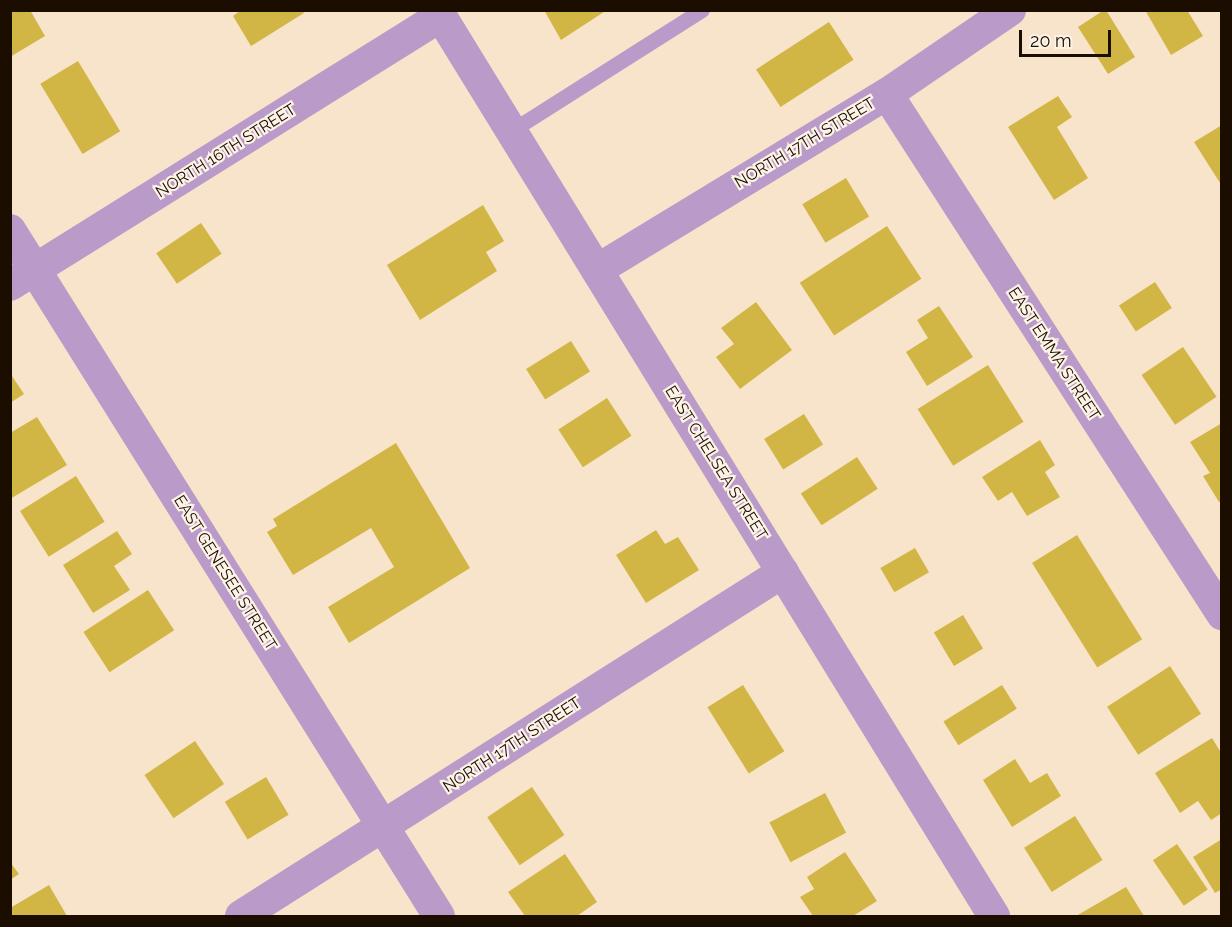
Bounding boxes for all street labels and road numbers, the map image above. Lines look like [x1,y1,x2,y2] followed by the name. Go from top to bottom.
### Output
[731,94,879,192] street label: NORTH 17TH STREET
[152,100,300,202] street label: NORTH 16TH STREET
[1004,283,1104,425] street label: EAST EMMA STREET
[660,382,772,544] street label: EAST CHELSEA STREET
[169,492,281,654] street label: EAST GENESEE STREET
[440,693,584,797] street label: NORTH 17TH STREET

